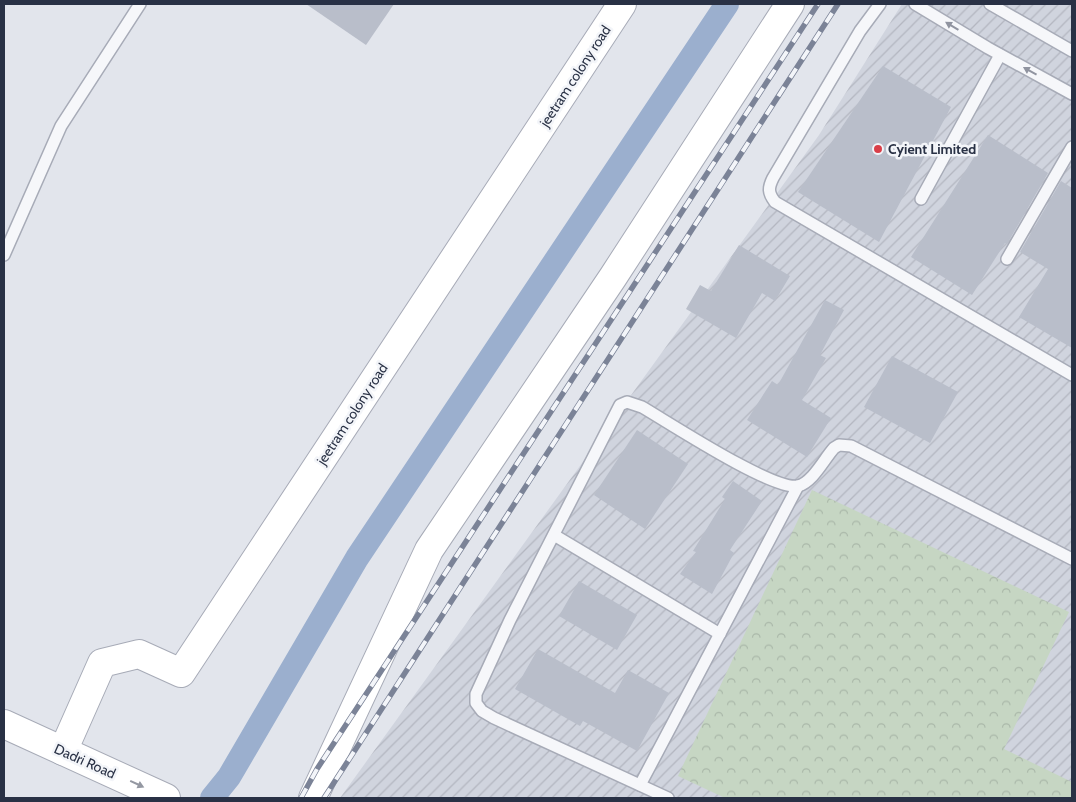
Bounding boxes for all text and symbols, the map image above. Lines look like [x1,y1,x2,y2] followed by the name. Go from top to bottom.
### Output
[945,21,958,30] one-way arrow
[535,22,615,131] street label: jeetram colony road
[1023,67,1037,75] one-way arrow
[888,140,976,158] place label: Cyient Limited
[872,143,884,155] marker: Cyient Limited
[312,360,392,469] street label: jeetram colony road
[51,739,119,783] street label: Dadri Road
[130,781,144,789] one-way arrow

